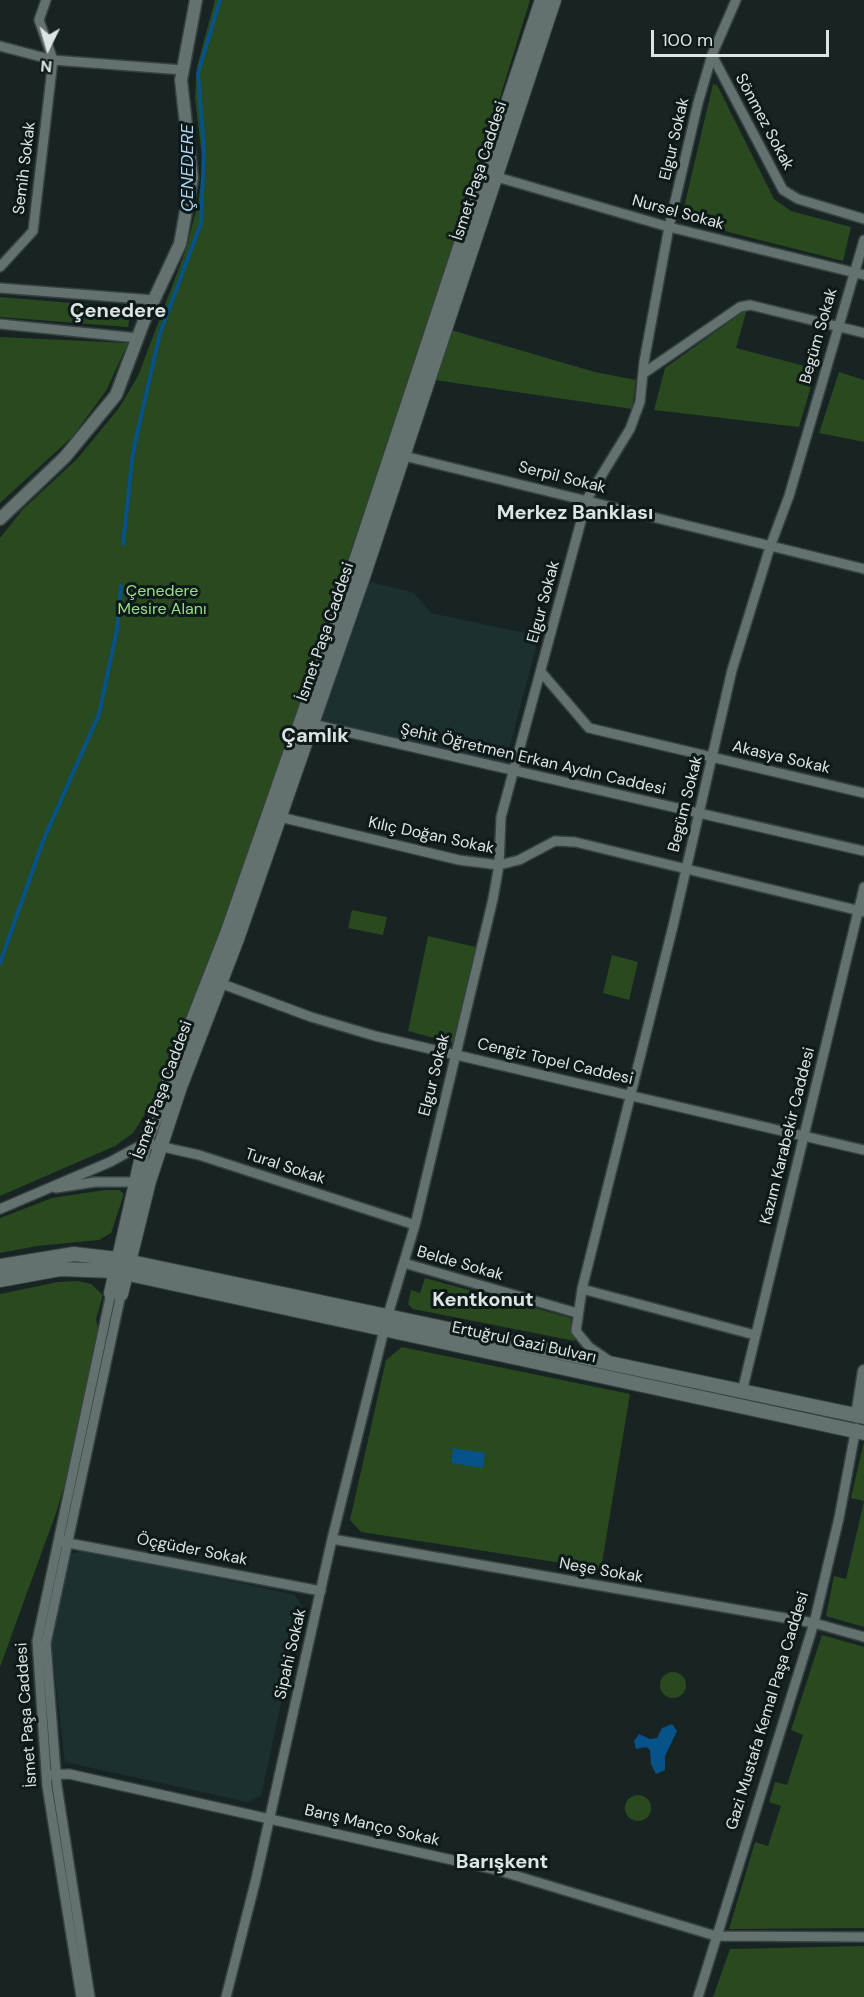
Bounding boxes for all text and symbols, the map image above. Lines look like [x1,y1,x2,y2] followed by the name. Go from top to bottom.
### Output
[18,18,78,78] north arrow
[654,18,832,56] scale bar
[662,28,713,52] text: 100 m
[40,55,53,77] text: N
[731,71,797,173] street label: Sönmez Sokak
[656,96,694,182] street label: Elgur Sokak
[448,99,512,243] street label: İsmet Paşa Caddesi
[10,120,40,216] street label: Semih Sokak
[177,124,199,212] water label: ÇENEDERE
[630,191,726,235] street label: Nursel Sokak
[796,286,842,386] street label: Begüm Sokak
[70,300,166,324] district label: Çenedere
[516,458,608,498] street label: Serpil Sokak
[497,502,653,526] district label: Merkez Banklası
[524,559,564,645] street label: Elgur Sokak
[293,560,359,704] street label: İsmet Paşa Caddesi
[117,582,207,620] park label: Çenedere Mesire Alanı
[398,720,668,800] street label: Şehit Öğretmen Erkan Aydın Caddesi
[281,725,349,749] district label: Çamlık
[730,737,832,779] street label: Akasya Sokak
[665,754,707,854] street label: Begüm Sokak
[366,813,496,859] street label: Kılıç Doğan Sokak
[129,1019,197,1161] street label: İsmet Paşa Caddesi
[415,1032,455,1118] street label: Elgur Sokak
[475,1035,635,1089] street label: Cengiz Topel Caddesi
[757,1045,819,1227] street label: Kazım Karabekir Caddesi
[242,1145,328,1189] street label: Tural Sokak
[414,1242,506,1286] street label: Belde Sokak
[432,1289,534,1313] district label: Kentkonut
[450,1318,598,1368] street label: Ertuğrul Gazi Bulvarı
[135,1530,249,1570] street label: Öçgüder Sokak
[557,1554,645,1588] street label: Neşe Sokak
[723,1590,813,1832] street label: Gazi Mustafa Kemal Paşa Caddesi
[271,1607,311,1701] street label: Sipahi Sokak
[12,1642,42,1788] street label: İsmet Paşa Caddesi
[303,1801,441,1851] street label: Barış Manço Sokak
[456,1851,548,1875] district label: Barışkent

